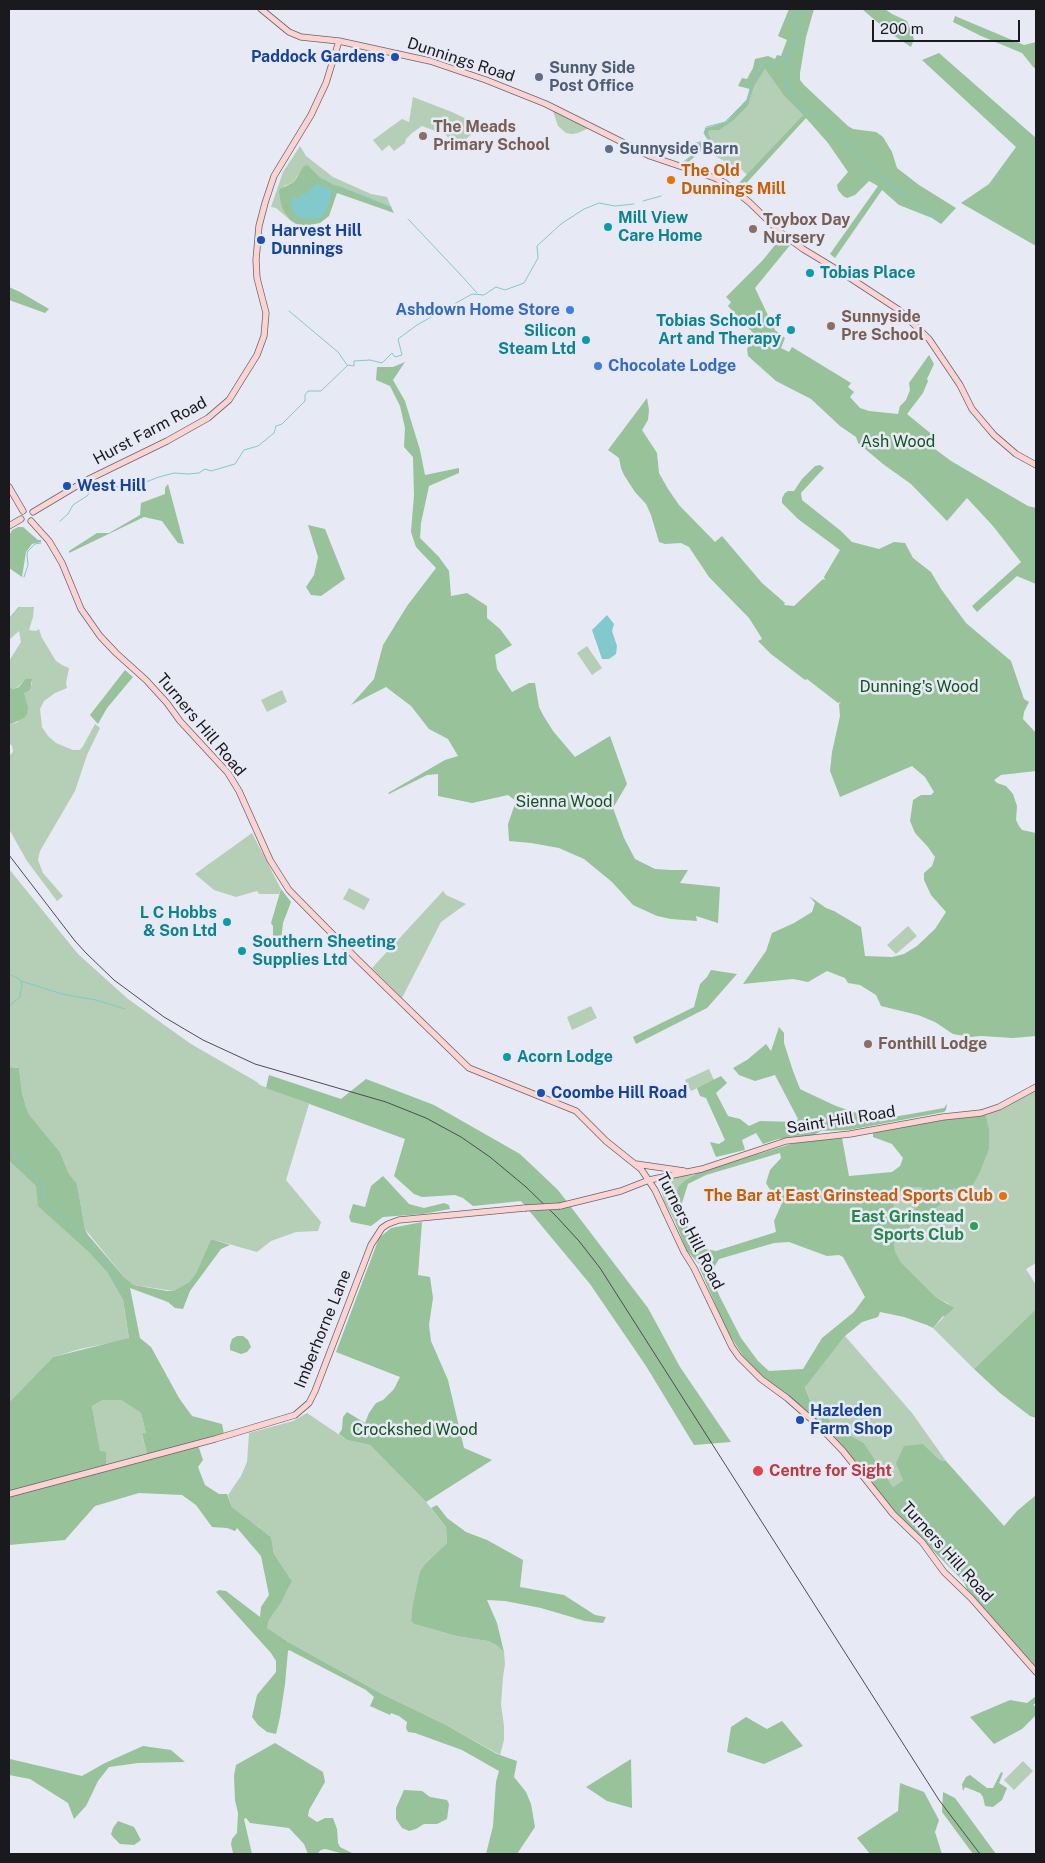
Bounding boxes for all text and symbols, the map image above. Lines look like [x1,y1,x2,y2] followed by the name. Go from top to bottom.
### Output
[875,10,1022,42] scale bar
[880,20,924,37] text: 200 m
[405,34,517,86] street label: Dunnings Road
[251,47,385,67] place label: Paddock Gardens
[389,51,401,63] marker: Paddock Gardens
[549,58,635,96] place label: Sunny Side Post Office
[533,71,545,83] marker: Sunny Side Post Office
[433,117,550,155] place label: The Meads Primary School
[417,130,429,142] marker: The Meads Primary School
[619,139,738,159] place label: Sunnyside Barn
[603,143,615,155] marker: Sunnyside Barn
[681,161,786,199] place label: The Old Dunnings Mill
[665,174,677,186] marker: The Old Dunnings Mill
[618,208,703,246] place label: Mill View Care Home
[763,210,850,248] place label: Toybox Day Nursery
[271,221,362,259] place label: Harvest Hill Dunnings
[602,221,614,233] marker: Mill View Care Home
[747,223,759,235] marker: Toybox Day Nursery
[255,234,267,246] marker: Harvest Hill Dunnings
[820,263,916,283] place label: Tobias Place
[804,267,816,279] marker: Tobias Place
[396,300,560,320] place label: Ashdown Home Store
[564,304,576,316] marker: Ashdown Home Store
[841,307,924,345] place label: Sunnyside Pre School
[656,311,781,349] place label: Tobias School of Art and Therapy
[825,320,837,332] marker: Sunnyside Pre School
[498,321,576,359] place label: Silicon Steam Ltd
[785,324,797,336] marker: Tobias School of Art and Therapy
[580,334,592,346] marker: Silicon Steam Ltd
[608,356,736,376] place label: Chocolate Lodge
[592,360,604,372] marker: Chocolate Lodge
[90,393,210,469] street label: Hurst Farm Road
[861,432,935,452] park label: Ash Wood
[77,476,146,496] place label: West Hill
[61,480,73,492] marker: West Hill
[152,670,250,780] street label: Turners Hill Road
[859,677,979,697] park label: Dunning's Wood
[515,792,613,812] park label: Sienna Wood
[140,903,217,941] place label: L C Hobbs & Son Ltd
[221,916,233,928] marker: L C Hobbs & Son Ltd
[252,932,396,970] place label: Southern Sheeting Supplies Ltd
[236,945,248,957] marker: Southern Sheeting Supplies Ltd
[878,1034,987,1054] place label: Fonthill Lodge
[862,1038,874,1050] marker: Fonthill Lodge
[517,1047,613,1067] place label: Acorn Lodge
[501,1051,513,1063] marker: Acorn Lodge
[551,1083,687,1103] place label: Coombe Hill Road
[535,1087,547,1099] marker: Coombe Hill Road
[785,1102,897,1138] street label: Saint Hill Road
[652,1169,728,1293] street label: Turners Hill Road
[704,1186,993,1206] place label: The Bar at East Grinstead Sports Club
[997,1190,1009,1202] marker: The Bar at East Grinstead Sports Club
[851,1207,964,1245] place label: East Grinstead Sports Club
[968,1220,980,1232] marker: East Grinstead Sports Club
[290,1267,356,1391] street label: Imberhorne Lane
[810,1401,893,1439] place label: Hazleden Farm Shop
[794,1414,806,1426] marker: Hazleden Farm Shop
[352,1420,478,1440] park label: Crockshed Wood
[769,1461,892,1481] place label: Centre for Sight
[751,1464,765,1478] marker: Centre for Sight
[897,1498,997,1606] street label: Turners Hill Road

